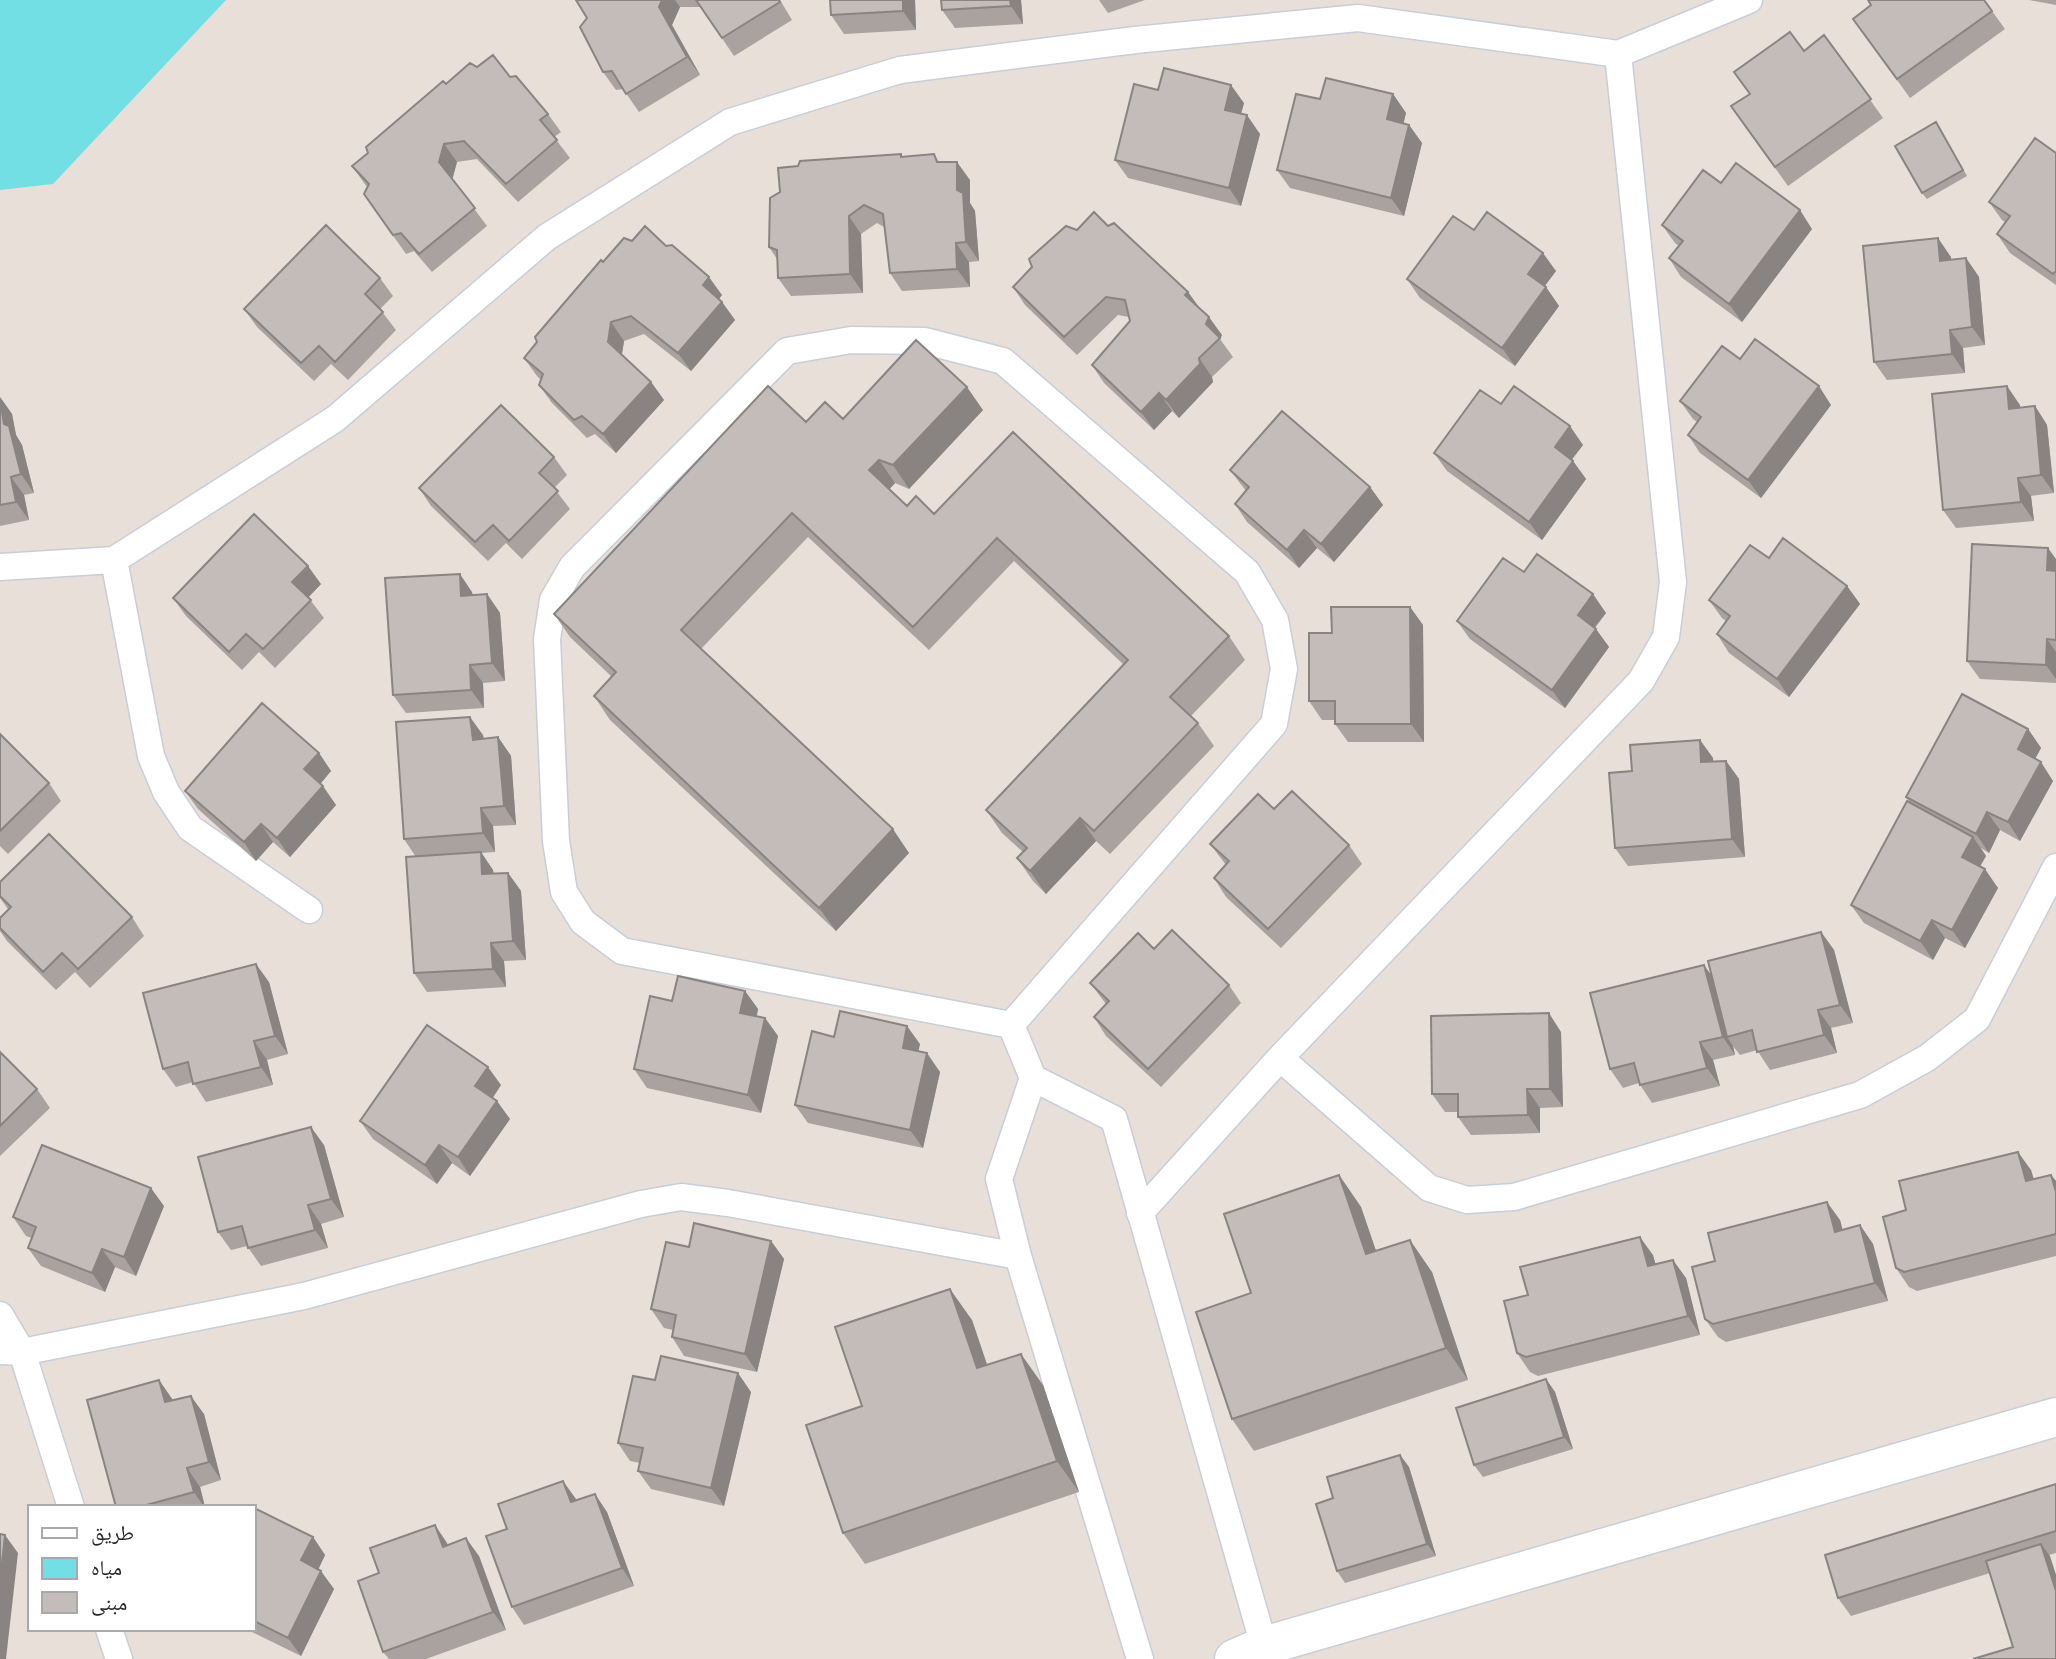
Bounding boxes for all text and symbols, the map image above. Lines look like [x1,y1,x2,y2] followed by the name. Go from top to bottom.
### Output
[28,1505,256,1631] legend
[91,1519,134,1546] text: طريق
[91,1554,122,1581] text: مياه
[91,1589,127,1616] text: مبنى

